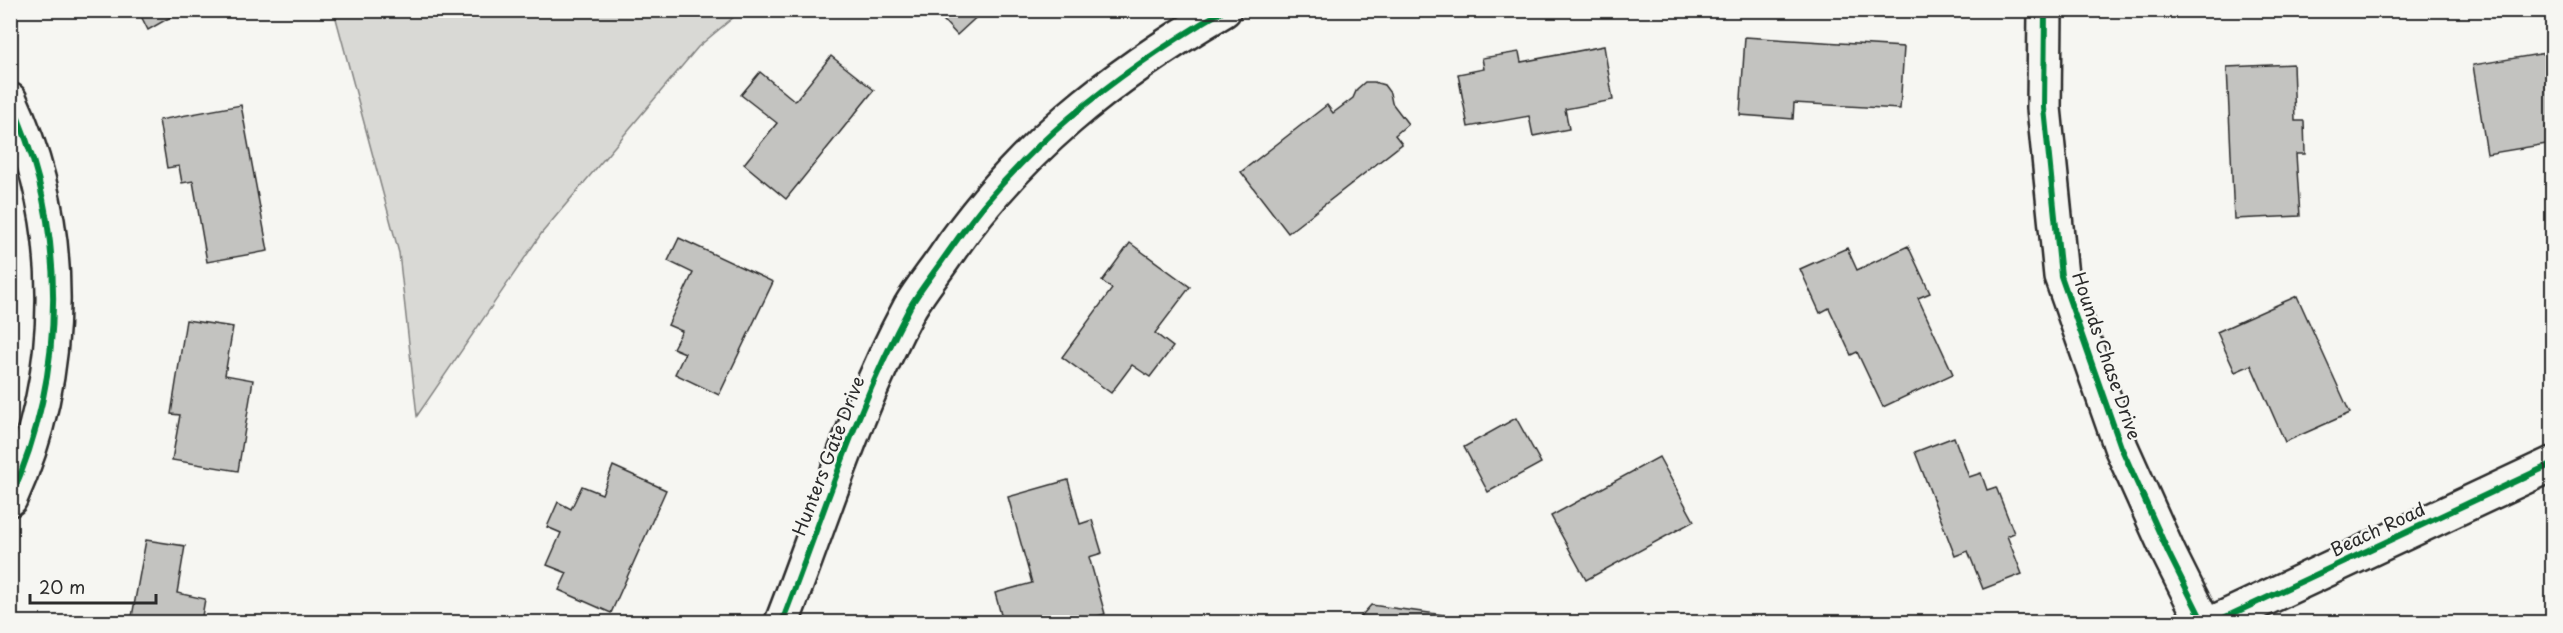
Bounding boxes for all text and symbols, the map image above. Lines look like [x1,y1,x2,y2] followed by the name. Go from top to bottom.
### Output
[2066,268,2149,443] street label: Hounds Chase Drive
[785,372,871,539] street label: Hunters Gate Drive
[2325,495,2429,562] street label: Beach Road
[30,567,156,605] scale bar
[39,573,85,600] text: 20 m

